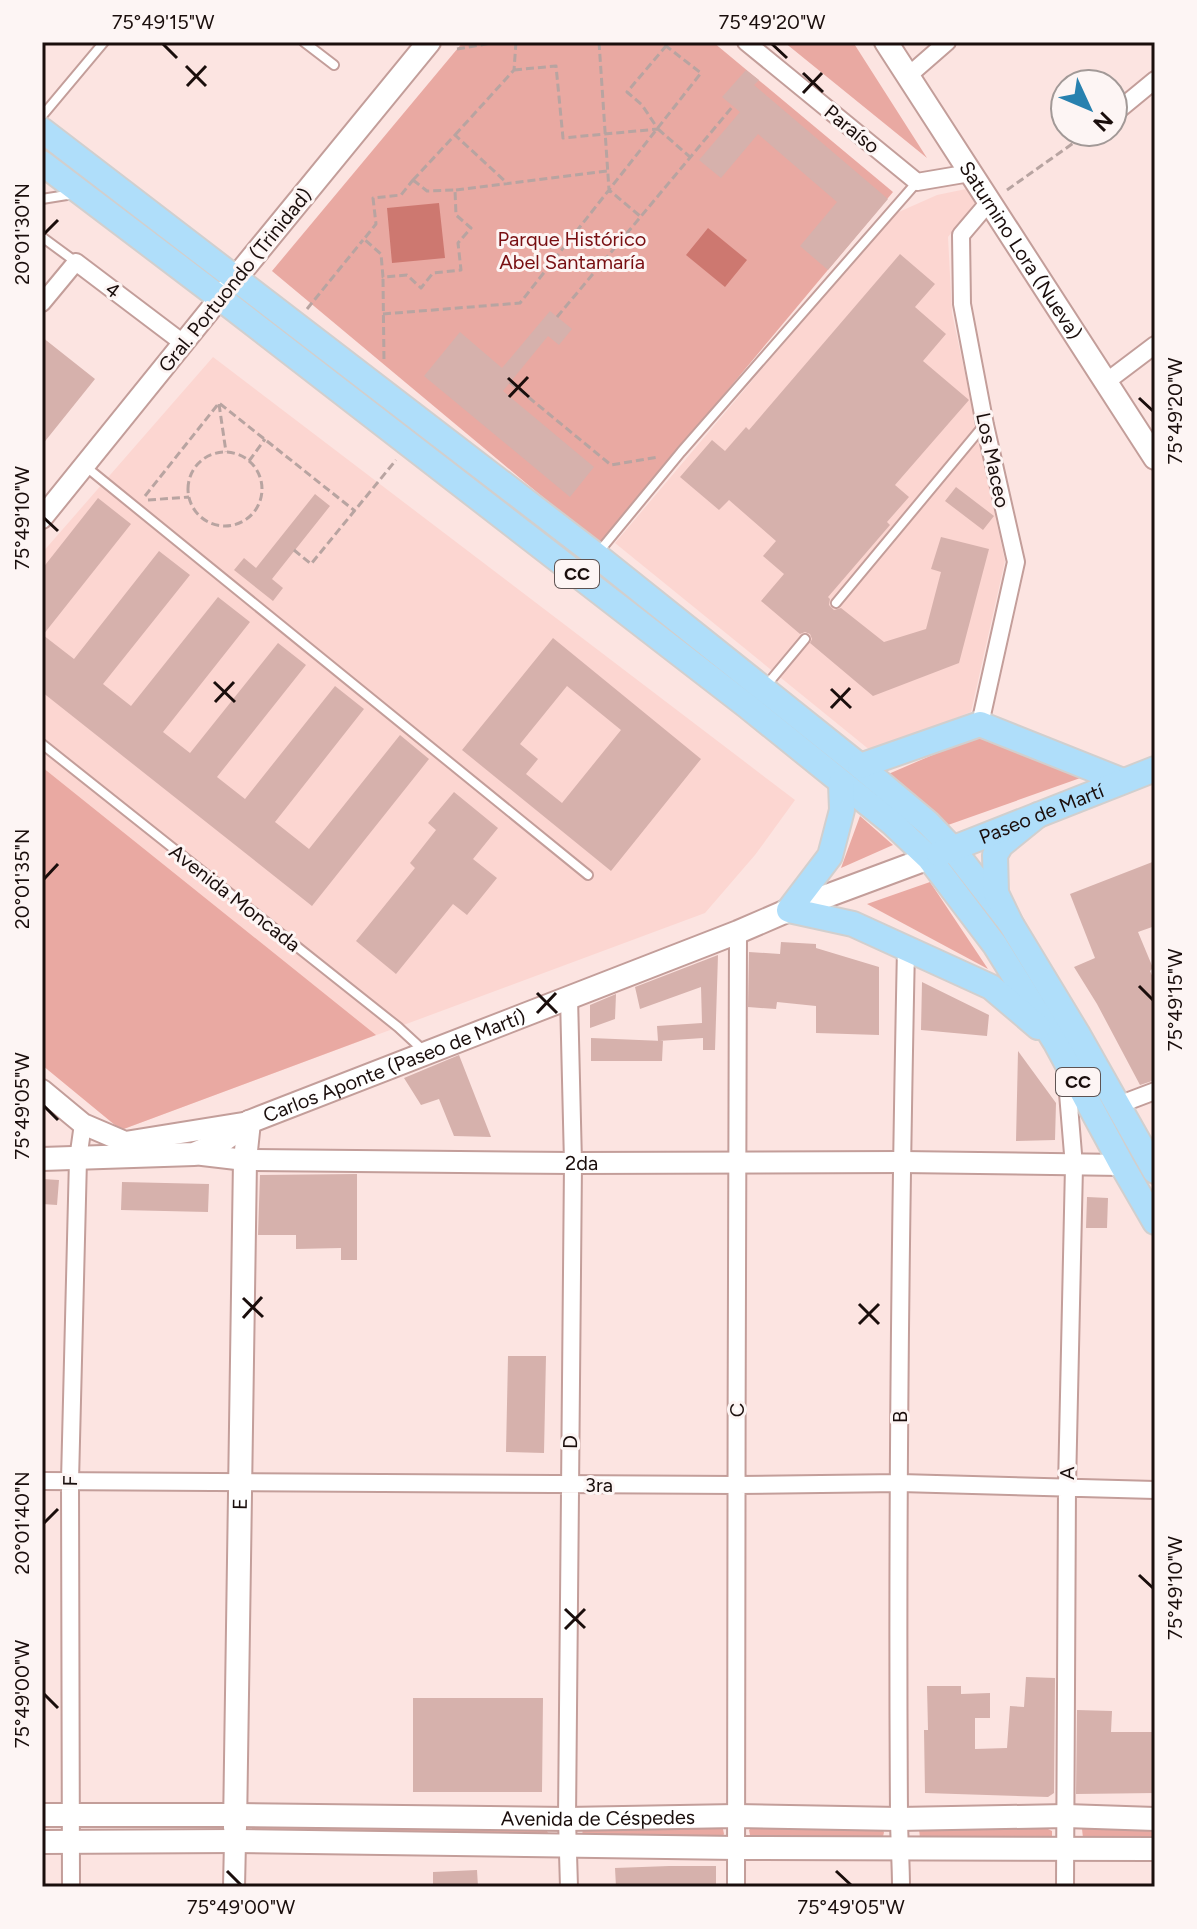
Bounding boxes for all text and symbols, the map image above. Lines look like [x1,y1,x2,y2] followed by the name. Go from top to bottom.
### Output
[112,10,214,34] text: 75°49'15"W
[719,10,825,34] text: 75°49'20"W
[1049,68,1129,148] north arrow
[820,100,884,158] street label: Paraíso
[1087,106,1119,137] text: N
[954,157,1087,344] street label: Saturnino Lora (Nueva)
[10,183,34,285] text: 20°01'30"N
[153,183,317,377] street label: Gral. Portuondo (Trinidad)
[498,227,646,274] park label: Parque Histórico Abel Santamaría
[101,277,125,303] street label: 4
[1163,358,1187,464] text: 75°49'20"W
[971,410,1015,510] street label: Los Maceo
[10,466,34,570] text: 75°49'10"W
[555,560,599,588] road number: CC
[975,778,1108,849] street label: Paseo de Martí
[10,829,34,929] text: 20°01'35"N
[165,839,305,957] street label: Avenida Moncada
[1163,949,1187,1051] text: 75°49'15"W
[260,1004,529,1127] street label: Carlos Aponte (Paseo de Martí)
[10,1052,34,1160] text: 75°49'05"W
[1056,1068,1100,1096] road number: CC
[565,1151,598,1175] street label: 2da
[725,1403,749,1417] street label: C
[888,1411,912,1423] street label: B
[558,1435,582,1449] street label: D
[1055,1466,1079,1480] street label: A
[10,1471,34,1575] text: 20°01'40"N
[585,1473,613,1497] street label: 3ra
[58,1475,82,1487] street label: F
[228,1498,252,1510] street label: E
[1163,1536,1187,1640] text: 75°49'10"W
[10,1640,34,1748] text: 75°49'00"W
[501,1805,695,1831] street label: Avenida de Céspedes
[187,1895,295,1919] text: 75°49'00"W
[797,1895,905,1919] text: 75°49'05"W

